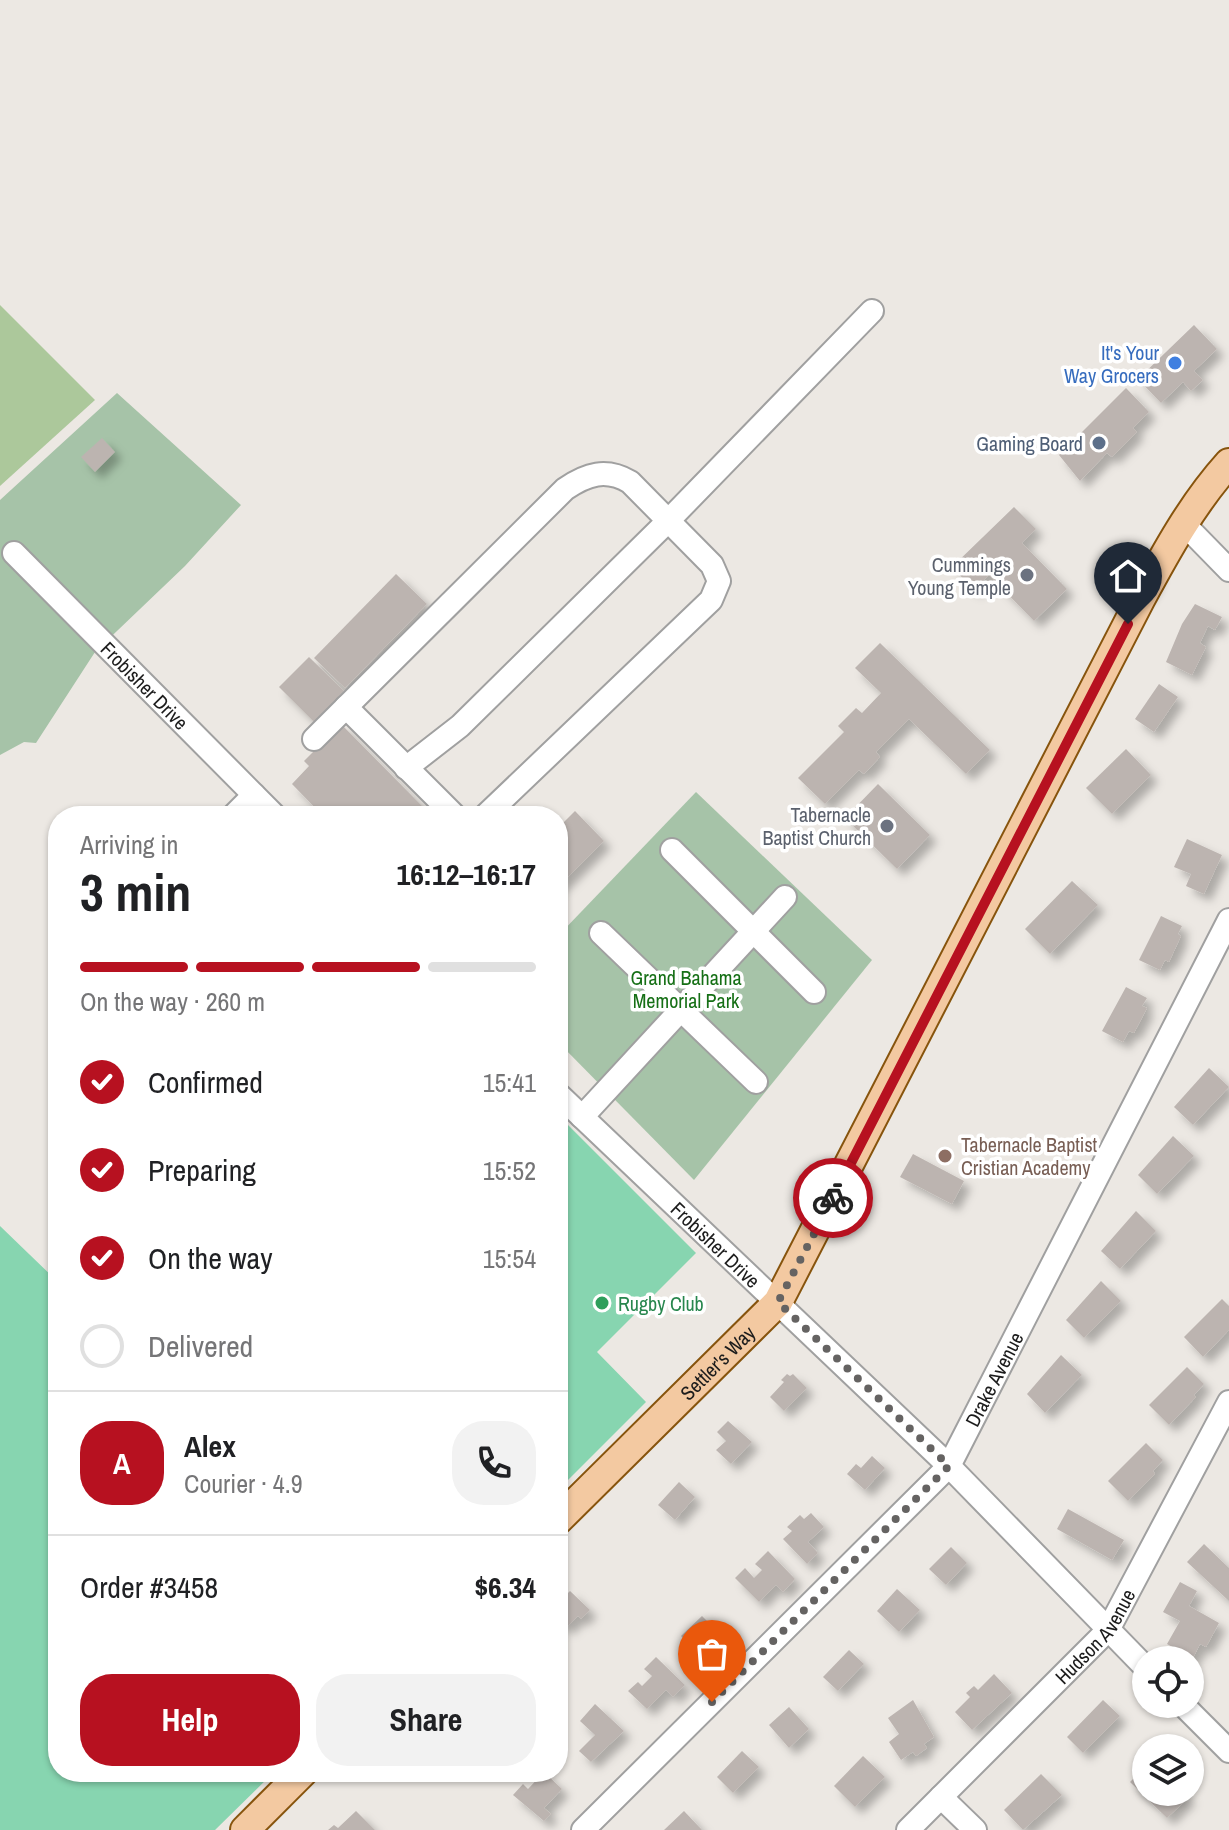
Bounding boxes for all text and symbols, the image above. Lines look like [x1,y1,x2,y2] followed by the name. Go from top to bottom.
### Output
[1064,339,1160,389] place label: It's Your Way Grocers
[1166,354,1184,372] marker: It's Your Way Grocers
[976,430,1083,457] place label: Gaming Board
[1090,434,1108,452] marker: Gaming Board
[1094,542,1162,624] pin
[908,551,1011,601] place label: Cummings Young Temple
[1106,554,1150,598] icon: home
[1018,566,1036,584] marker: Cummings Young Temple
[95,635,195,735] street label: Frobisher Drive
[763,801,871,851] place label: Tabernacle Baptist Church
[878,817,896,835] marker: Tabernacle Baptist Church
[80,827,178,862] text: Arriving in
[397,854,536,894] text: 16:12–16:17
[80,857,191,927] text: 3 min
[630,964,742,1014] park label: Grand Bahama Memorial Park
[80,984,265,1019] text: On the way · 260 m
[80,1060,124,1104] icon: check
[148,1062,263,1102] text: Confirmed
[483,1065,536,1100] text: 15:41
[961,1131,1098,1181] place label: Tabernacle Baptist Cristian Academy
[936,1147,954,1165] marker: Tabernacle Baptist Cristian Academy
[80,1148,124,1192] icon: check
[148,1150,256,1190] text: Preparing
[483,1153,536,1188] text: 15:52
[793,1158,873,1238] courier
[811,1176,855,1220] icon: bike
[665,1195,767,1293] street label: Frobisher Drive
[80,1236,124,1280] icon: check
[148,1238,272,1278] text: On the way
[483,1241,536,1276] text: 15:54
[618,1290,704,1317] place label: Rugby Club
[593,1294,611,1312] marker: Rugby Club
[674,1319,761,1406] street label: Settler's Way
[148,1326,253,1366] text: Delivered
[958,1327,1029,1431] street label: Drake Avenue
[452,1421,536,1505] button: phone
[184,1426,236,1466] text: Alex
[113,1443,131,1483] text: A
[184,1466,303,1501] text: Courier · 4.9
[80,1567,218,1607] text: Order #3458
[474,1567,536,1607] text: $6.34
[1049,1584,1141,1689] street label: Hudson Avenue
[678,1620,746,1702] pin
[690,1632,734,1676] icon: bag
[1132,1646,1204,1806] map controls
[1132,1646,1204,1718] button: locate
[80,1674,300,1766] button: Help
[316,1674,536,1766] button: Share
[1132,1734,1204,1806] button: layers

